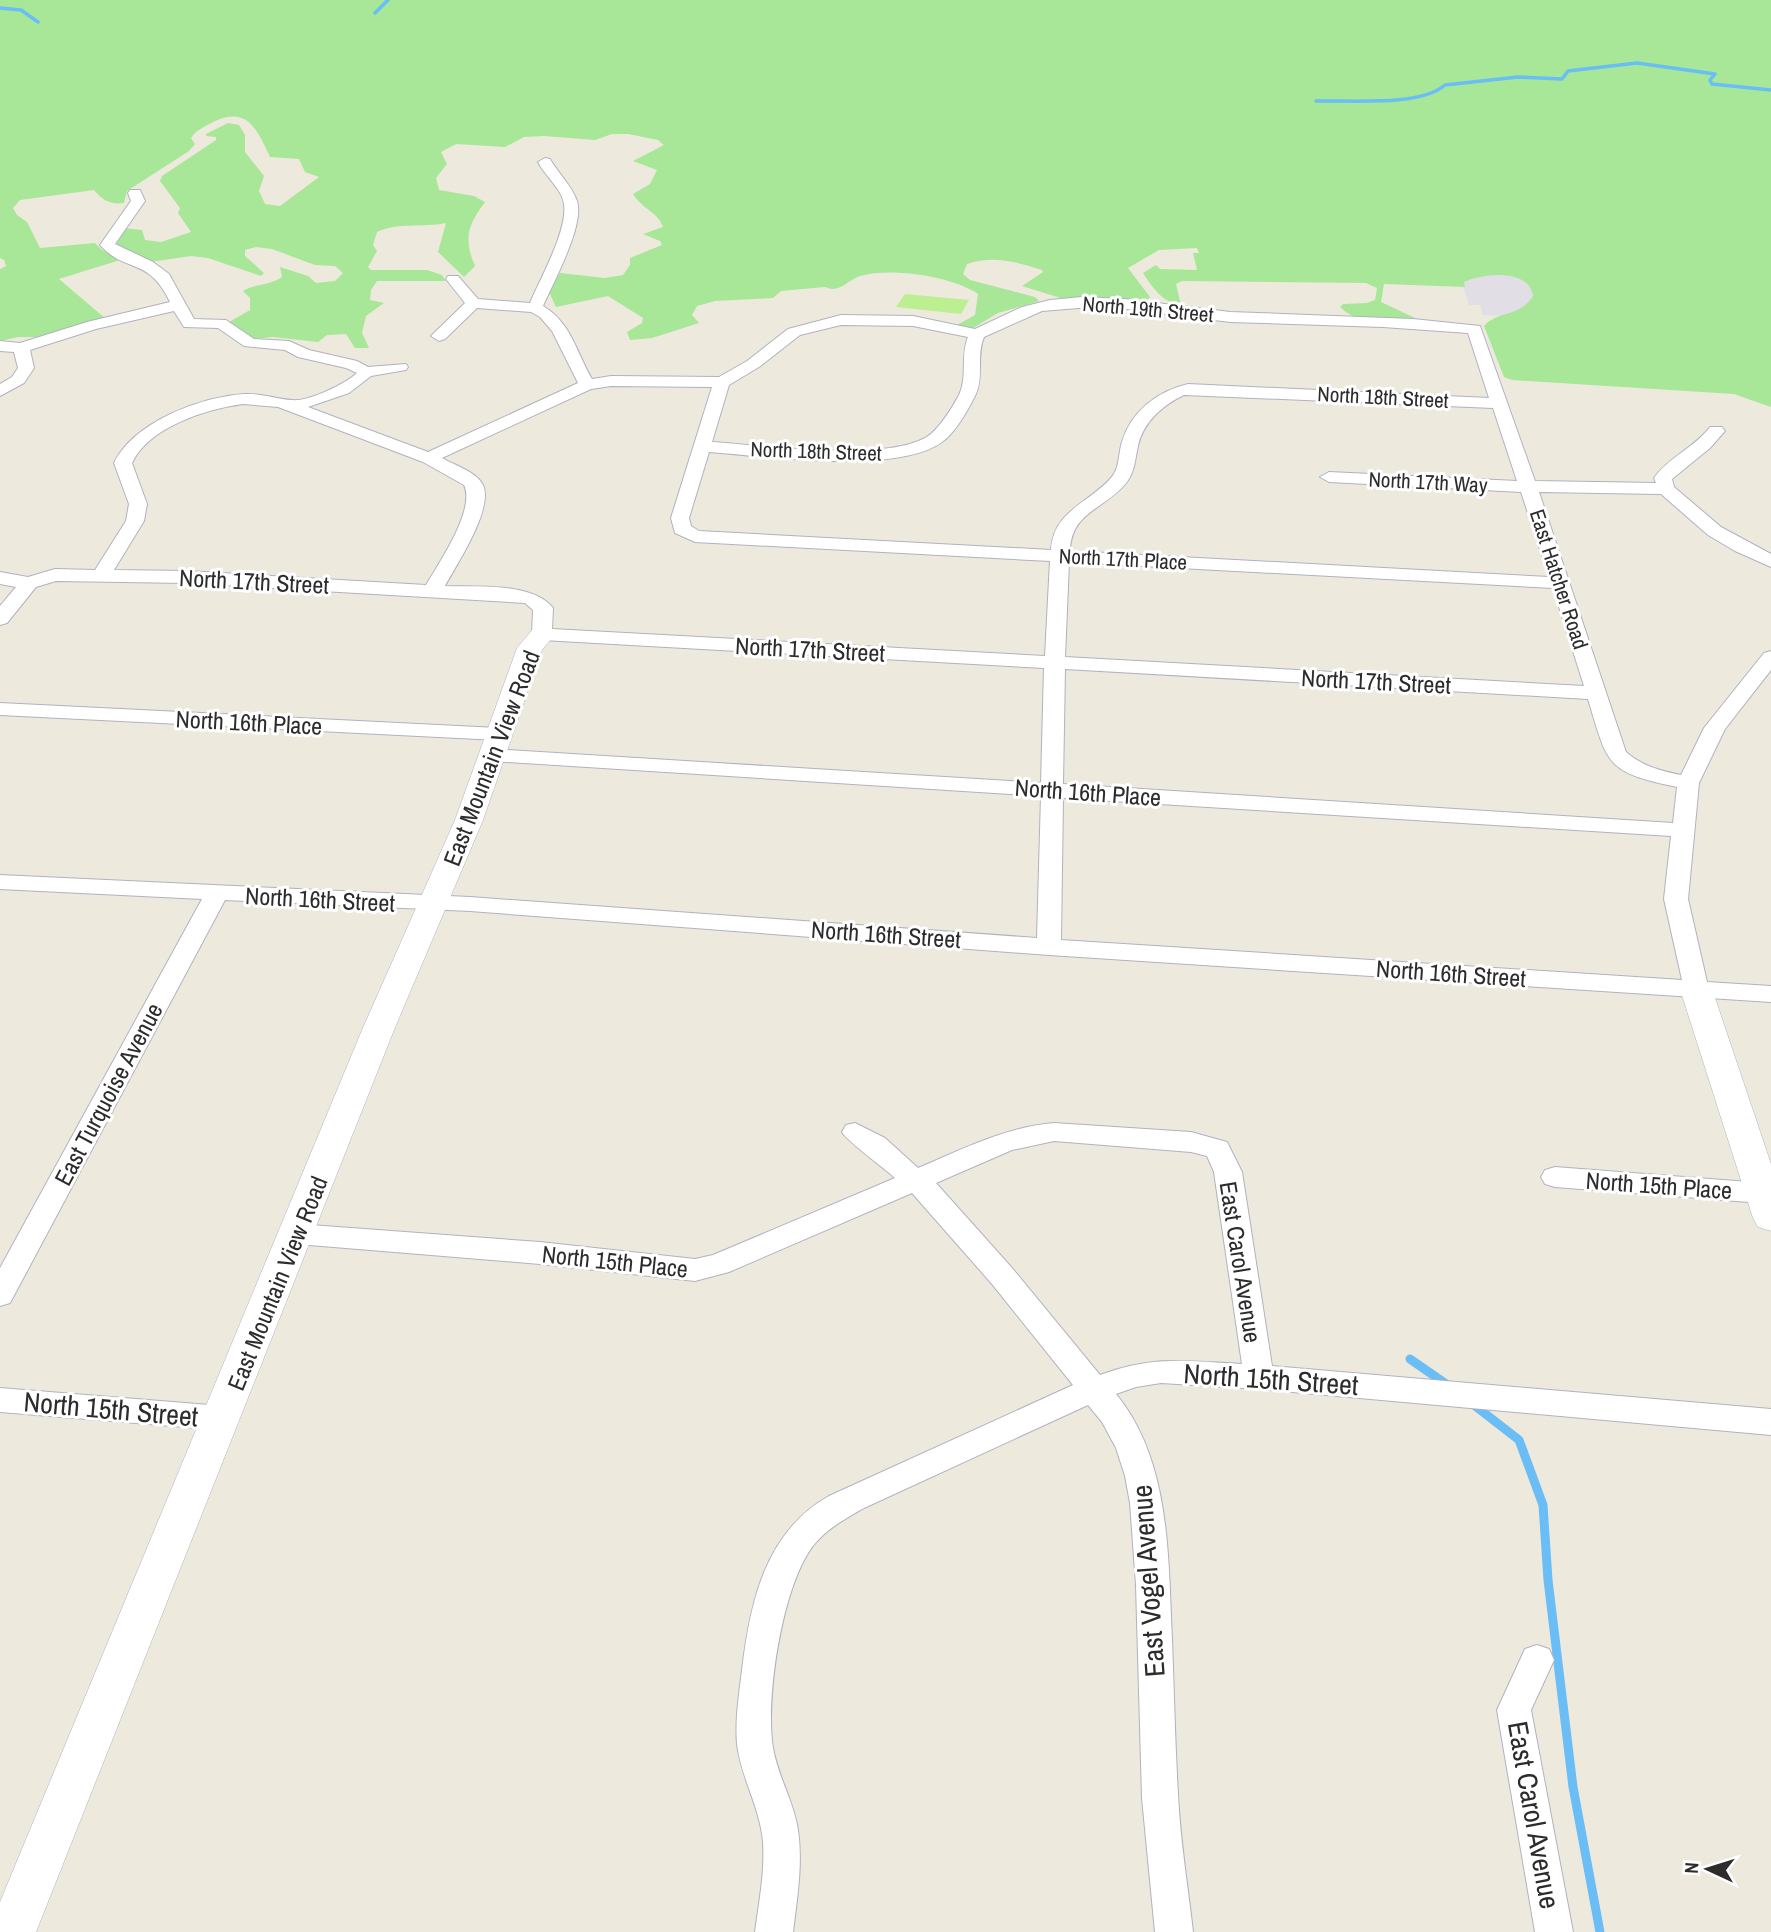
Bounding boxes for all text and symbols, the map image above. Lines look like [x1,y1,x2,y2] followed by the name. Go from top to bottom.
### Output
[1081,289,1215,329] street label: North 19th Street
[1317,379,1449,415] street label: North 18th Street
[750,434,882,468] street label: North 18th Street
[1368,464,1489,500] street label: North 17th Way
[1523,505,1595,653] street label: East Hatcher Road
[1058,541,1188,577] street label: North 17th Place
[178,561,330,601] street label: North 17th Street
[734,629,886,669] street label: North 17th Street
[435,646,547,870] street label: East Mountain View Road
[1300,661,1452,701] street label: North 17th Street
[175,702,323,742] street label: North 16th Place
[1014,771,1162,813] street label: North 16th Place
[244,879,396,919] street label: North 16th Street
[810,913,962,955] street label: North 16th Street
[1375,952,1527,994] street label: North 16th Street
[46,997,170,1191] street label: East Turquoise Avenue
[1585,1164,1733,1206] street label: North 15th Place
[219,1171,335,1395] street label: East Mountain View Road
[1212,1179,1270,1345] street label: East Carol Avenue
[540,1237,690,1285] street label: North 15th Place
[1182,1354,1360,1404] street label: North 15th Street
[22,1382,200,1436] street label: North 15th Street
[1122,1484,1174,1678] street label: East Vogel Avenue
[1499,1718,1569,1912] street label: East Carol Avenue
[1673,1834,1743,1904] north arrow
[1678,1861,1704,1874] text: N

